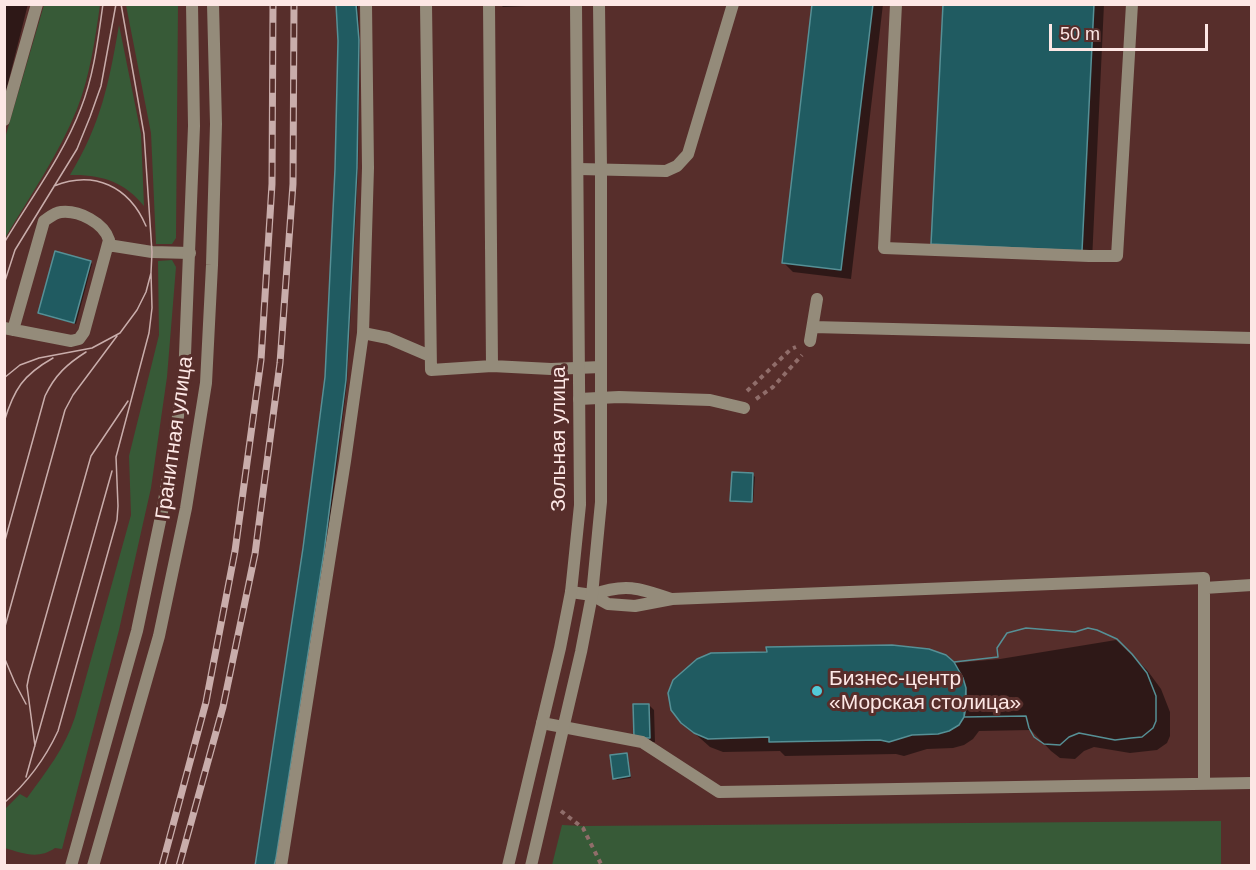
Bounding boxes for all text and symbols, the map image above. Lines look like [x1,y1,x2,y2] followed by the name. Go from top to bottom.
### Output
[1052,12,1211,50] scale bar
[1060,24,1100,44] text: 50 m
[151,355,199,521] street label: Гранитная улица
[546,366,572,512] street label: Зольная улица
[829,666,1021,716] place label: Бизнес-центр «Морская столица»
[810,684,824,698] marker: Бизнес-центр «Морская столица»

